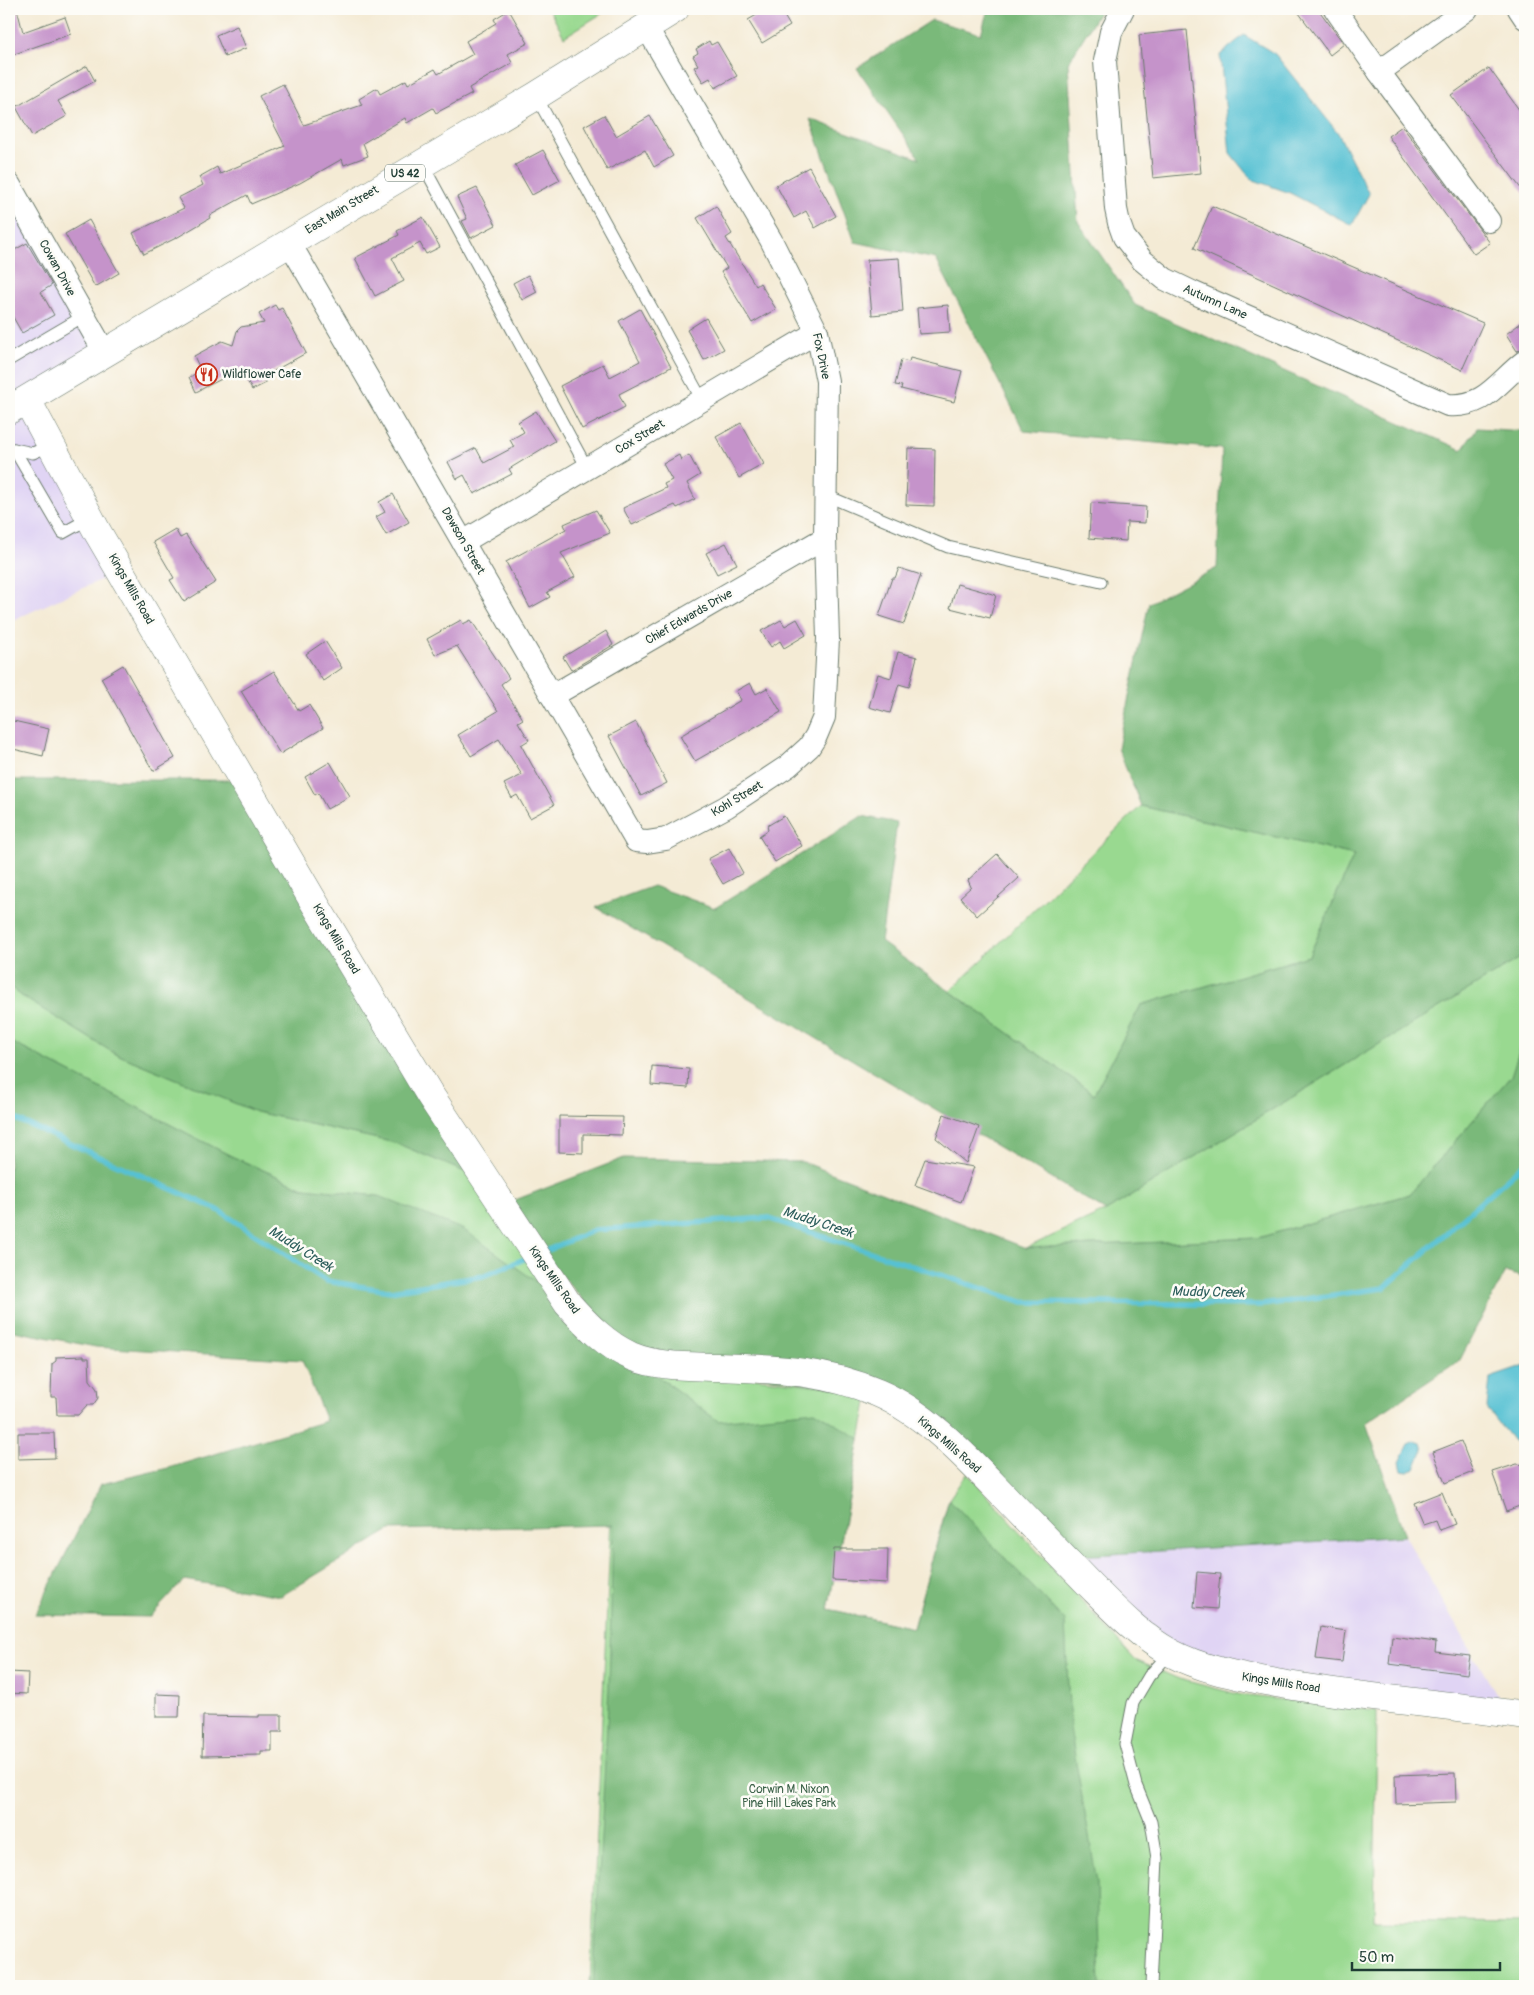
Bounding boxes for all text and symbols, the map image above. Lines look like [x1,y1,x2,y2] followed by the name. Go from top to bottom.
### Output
[385,164,425,182] road number: US 42
[303,182,381,238] street label: East Main Street
[35,237,79,299] street label: Cowan Drive
[1181,281,1249,323] street label: Autumn Lane
[809,331,833,381] street label: Fox Drive
[194,362,218,386] restaurant icon: Wildflower Cafe
[222,367,301,382] place label: Wildflower Cafe
[613,416,668,458] street label: Cox Street
[438,505,488,577] street label: Dawson Street
[105,551,157,627] street label: Kings Mills Road
[643,586,735,648] street label: Chief Edwards Drive
[709,778,766,820] street label: Kohl Street
[309,901,363,977] street label: Kings Mills Road
[781,1203,856,1242] water label: Muddy Creek
[266,1222,337,1276] water label: Muddy Creek
[525,1243,583,1317] street label: Kings Mills Road
[1171,1283,1246,1301] water label: Muddy Creek
[914,1413,984,1477] street label: Kings Mills Road
[1241,1669,1321,1697] street label: Kings Mills Road
[742,1782,836,1811] park label: Corwin M. Nixon Pine Hill Lakes Park
[1352,1940,1499,1972] scale bar
[1359,1948,1394,1967] text: 50 m

